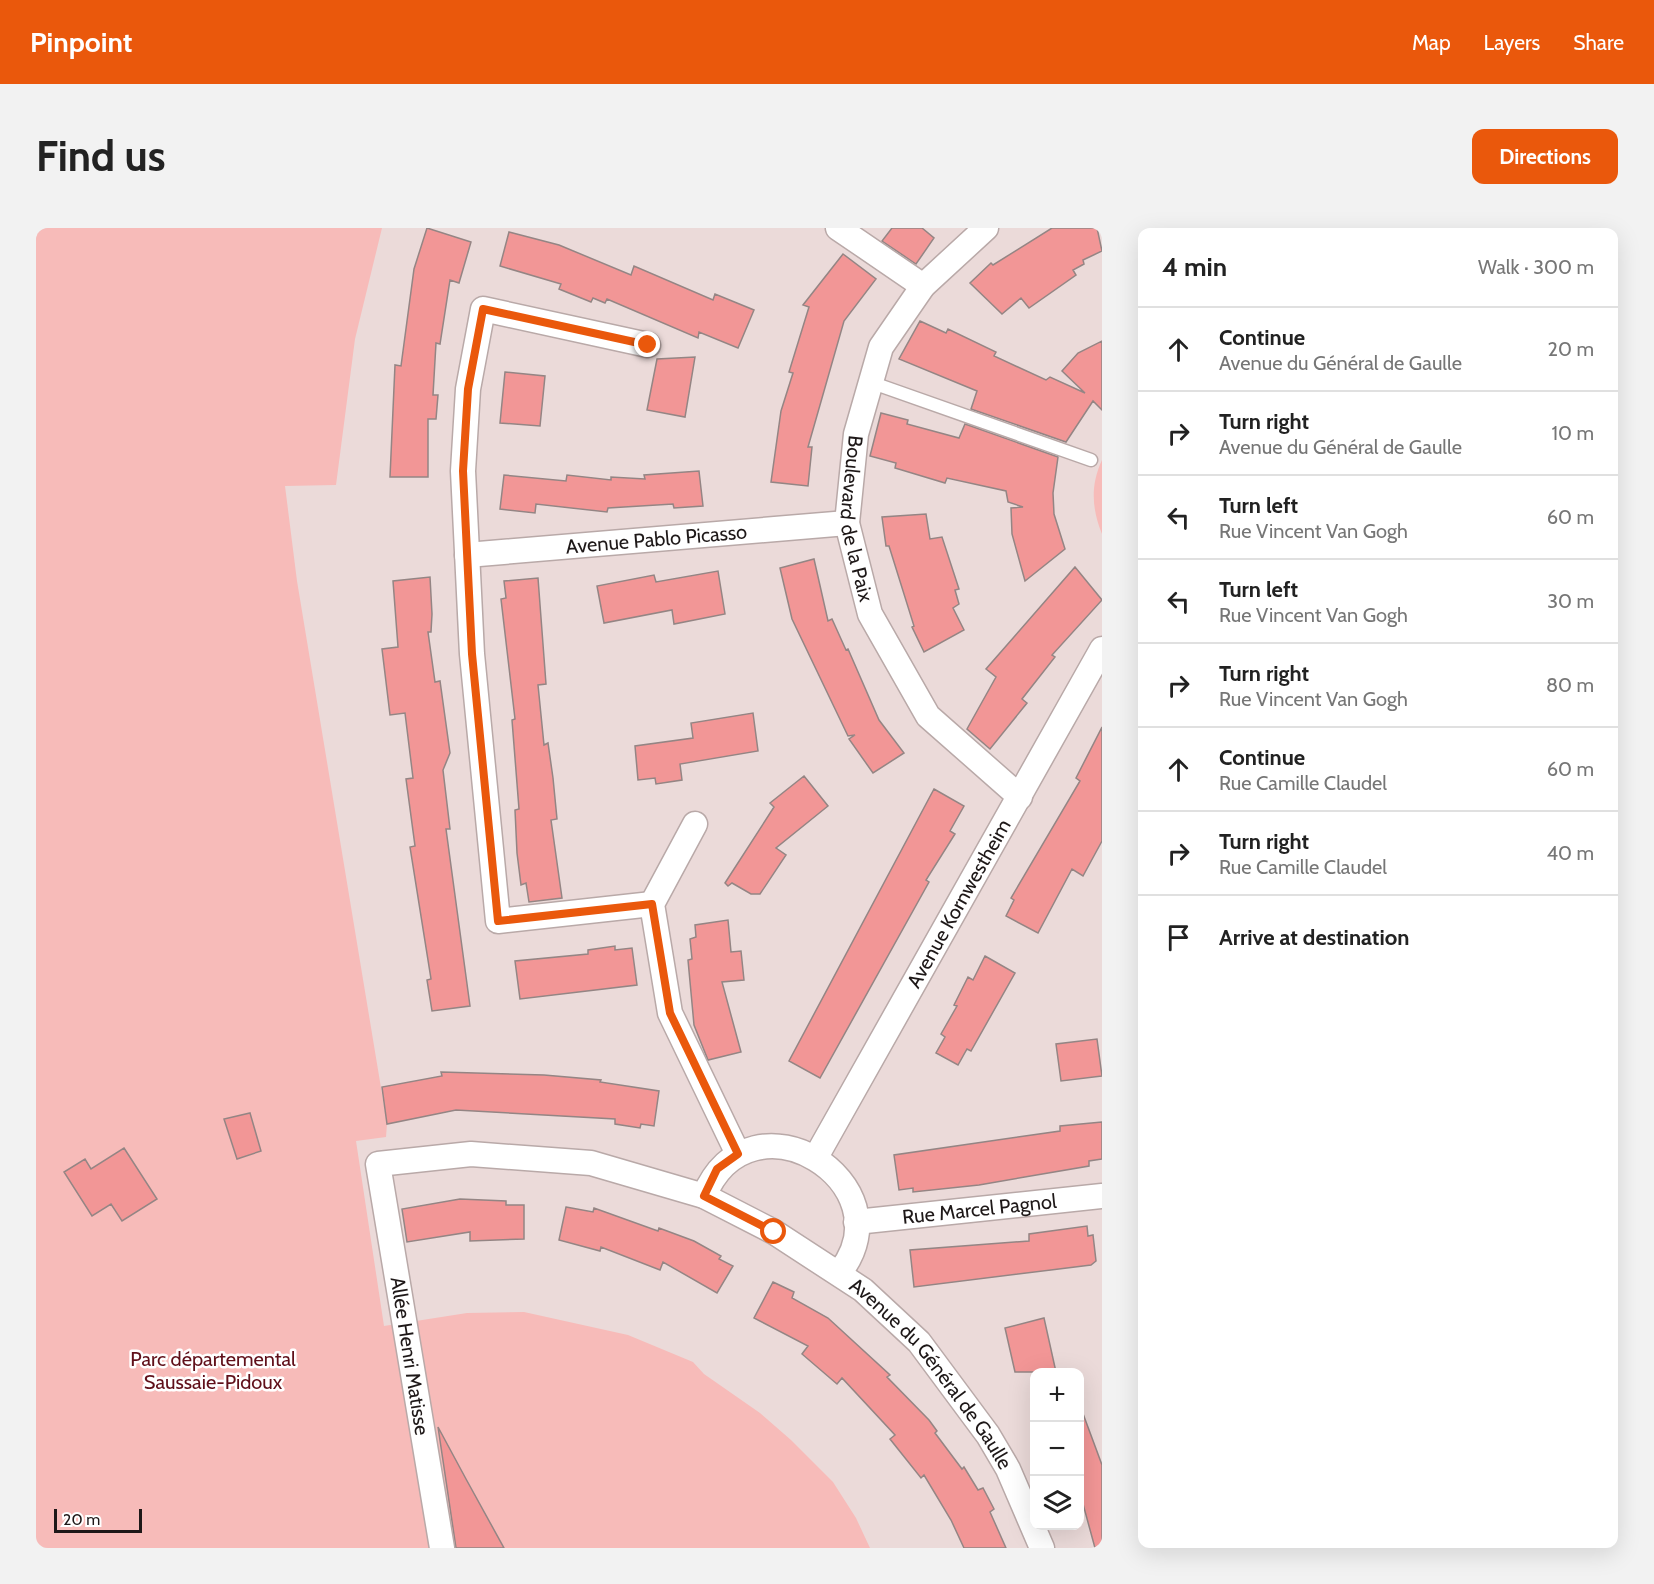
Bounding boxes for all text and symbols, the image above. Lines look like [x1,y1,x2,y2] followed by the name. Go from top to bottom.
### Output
[30,25,132,59] text: Pinpoint
[1412,30,1451,55] text: Map
[1484,30,1540,55] text: Layers
[1573,30,1624,55] text: Share
[1472,129,1618,184] button: Directions
[36,130,165,182] text: Find us
[1162,251,1227,283] text: 4 min
[1478,255,1594,279] text: Walk · 300 m
[1219,324,1305,351] text: Continue
[634,331,660,357] route end
[1162,333,1195,366] icon: ahead
[1548,337,1594,361] text: 20 m
[1219,351,1462,375] text: Avenue du Général de Gaulle
[1219,408,1309,435] text: Turn right
[1162,417,1195,450] icon: right
[1551,421,1594,445] text: 10 m
[835,434,879,605] street label: Boulevard de la Paix
[1219,435,1462,459] text: Avenue du Général de Gaulle
[1219,492,1298,519] text: Turn left
[1162,501,1195,534] icon: left
[1547,505,1594,529] text: 60 m
[565,519,748,559] street label: Avenue Pablo Picasso
[1219,519,1408,543] text: Rue Vincent Van Gogh
[1219,576,1298,603] text: Turn left
[1162,585,1195,618] icon: left
[1547,589,1594,613] text: 30 m
[1219,603,1408,627] text: Rue Vincent Van Gogh
[1219,660,1309,687] text: Turn right
[1162,669,1195,702] icon: right
[1546,673,1594,697] text: 80 m
[1219,687,1408,711] text: Rue Vincent Van Gogh
[1219,744,1305,771] text: Continue
[1162,753,1195,786] icon: ahead
[1547,757,1594,781] text: 60 m
[1219,771,1387,795] text: Rue Camille Claudel
[902,815,1016,992] street label: Avenue Kornwestheim
[1219,828,1309,855] text: Turn right
[1162,837,1195,870] icon: right
[1546,841,1594,865] text: 40 m
[1219,855,1387,879] text: Rue Camille Claudel
[1162,921,1195,954] icon: arrive
[1219,924,1409,951] text: Arrive at destination
[901,1189,1058,1229] street label: Rue Marcel Pagnol
[760,1218,786,1244] route start
[845,1273,1017,1473] street label: Avenue du Général de Gaulle
[386,1275,434,1437] street label: Allée Henri Matisse
[130,1347,296,1394] park label: Parc départemental Saussaie-Pidoux
[1030,1368,1084,1530] map controls
[1030,1368,1084,1422] button: +
[1030,1422,1084,1476] button: −
[1030,1476,1084,1530] button: layers
[54,1506,142,1534] scale bar
[63,1510,100,1529] text: 20 m

